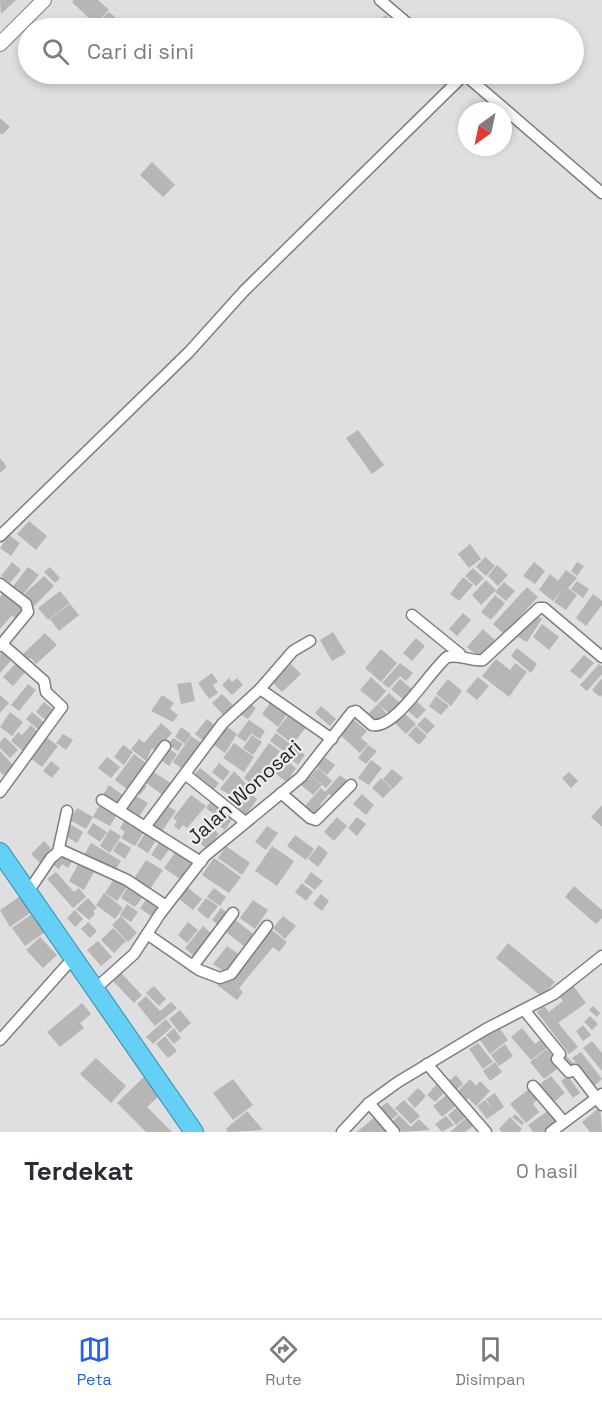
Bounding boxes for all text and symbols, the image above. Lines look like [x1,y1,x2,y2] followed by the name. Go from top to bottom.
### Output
[18,18,584,84] search box
[39,35,72,68] icon: search
[87,37,194,65] text: Cari di sini
[458,102,512,156] north arrow
[181,734,307,850] street label: Jalan Wonosari
[24,1154,134,1188] text: Terdekat
[516,1158,578,1184] text: 0 hasil
[77,1333,112,1390] tab: Peta
[265,1333,302,1390] tab: Rute
[455,1333,525,1390] tab: Disimpan

